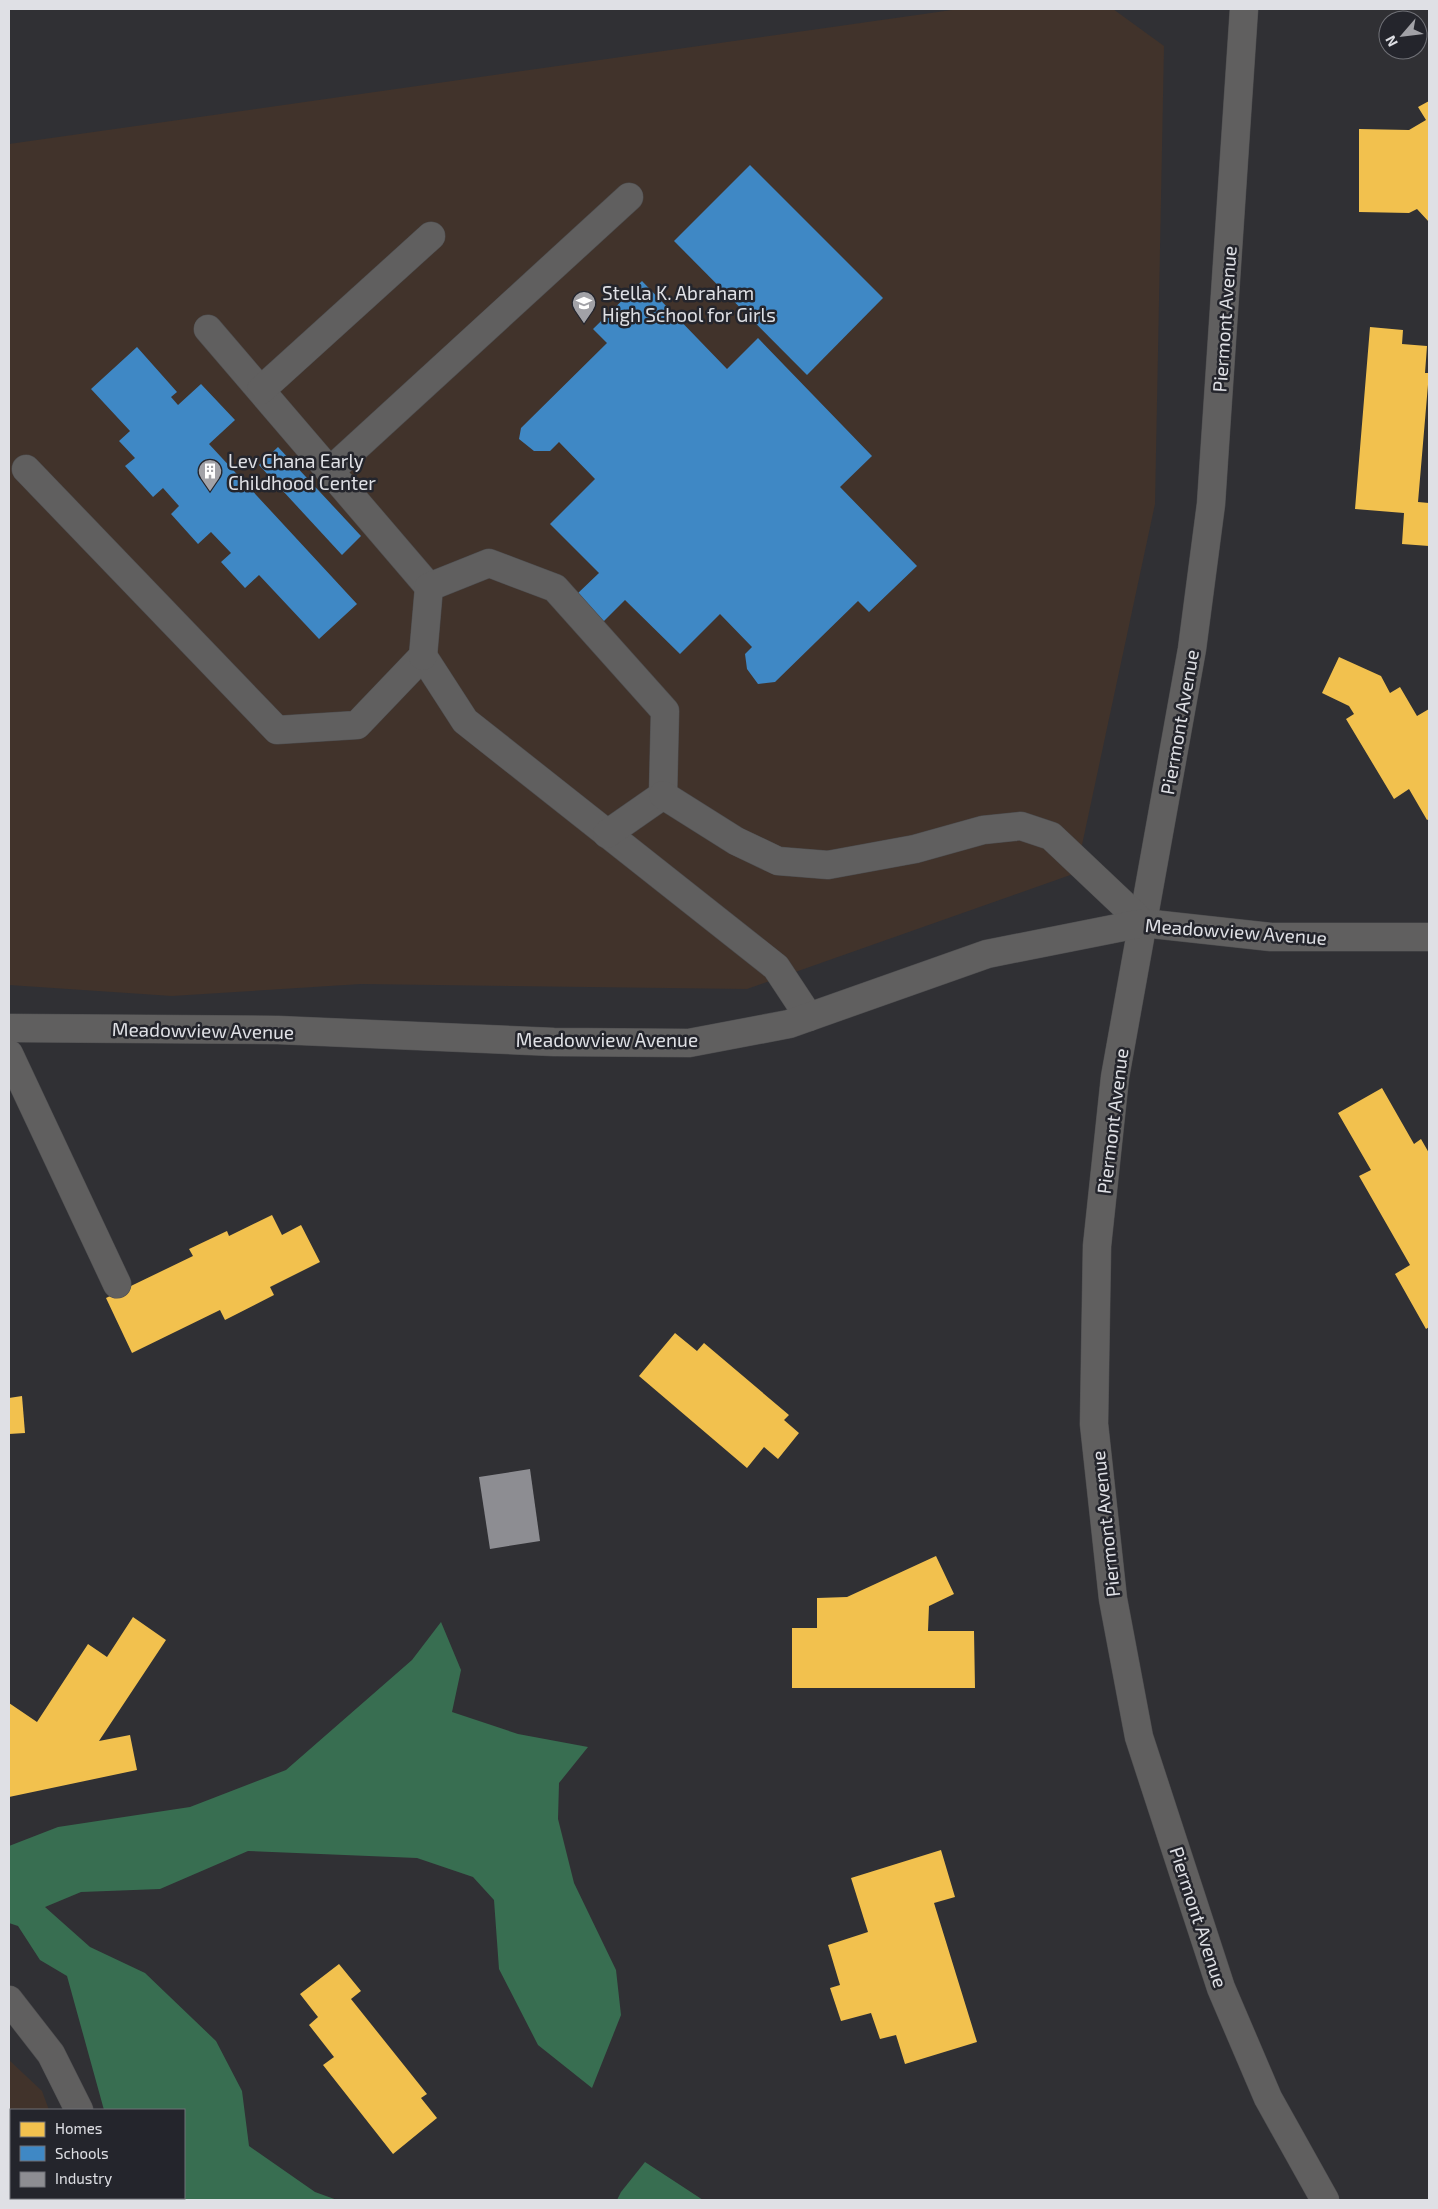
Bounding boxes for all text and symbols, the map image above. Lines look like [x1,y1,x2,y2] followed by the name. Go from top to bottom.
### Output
[1378,10,1428,60] north arrow
[1381,33,1401,50] text: N
[1207,245,1241,393] street label: Piermont Avenue
[602,281,776,326] place label: Stella K. Abraham High School for Girls
[571,290,597,324] school or university icon: Stella K. Abraham High School for Girls
[228,449,376,494] place label: Lev Chana Early Childhood Center
[197,458,223,492] building icon: Lev Chana Early Childhood Center
[1155,648,1203,796] street label: Piermont Avenue
[1144,913,1328,949] street label: Meadowview Avenue
[112,1017,294,1043] street label: Meadowview Avenue
[516,1028,698,1051] street label: Meadowview Avenue
[1092,1047,1132,1195] street label: Piermont Avenue
[1086,1450,1124,1598] street label: Piermont Avenue
[1165,1844,1233,1990] street label: Piermont Avenue
[10,2109,185,2199] legend
[55,2119,102,2137] text: Homes
[55,2144,109,2162] text: Schools
[55,2169,112,2187] text: Industry

